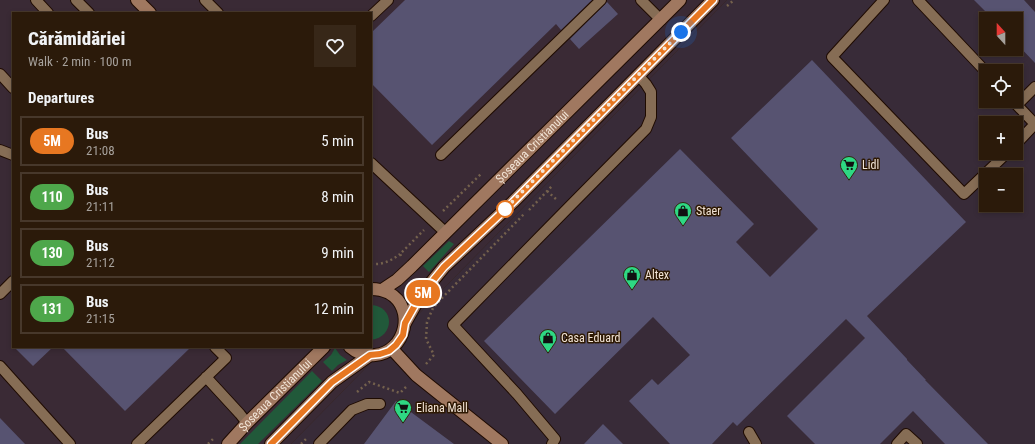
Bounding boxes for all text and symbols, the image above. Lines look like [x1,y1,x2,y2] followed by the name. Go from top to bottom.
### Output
[979,12,1023,56] north arrow
[979,12,1023,212] map controls
[671,22,691,42] your location
[314,25,356,67] button: heart
[28,27,125,50] text: Cărămidăriei
[28,54,132,69] text: Walk · 2 min · 100 m
[979,64,1023,108] button: locate
[28,89,94,107] text: Departures
[493,107,572,187] street label: Șoseaua Cristianului
[979,116,1023,160] button: +
[86,125,109,143] text: Bus
[321,132,354,150] text: 5 min
[43,133,61,149] text: 5M
[86,143,115,158] text: 21:08
[839,155,859,180] supermarket icon: Lidl
[862,158,879,172] place label: Lidl
[979,168,1023,212] button: −
[86,181,109,199] text: Bus
[321,188,354,206] text: 8 min
[41,189,63,205] text: 110
[86,199,115,214] text: 21:11
[496,200,514,218] unlabelled marker
[673,201,693,226] shop icon: Staer
[696,204,721,218] place label: Staer
[86,237,109,255] text: Bus
[321,244,354,262] text: 9 min
[41,245,63,261] text: 130
[86,255,115,270] text: 21:12
[622,265,642,290] shop icon: Altex
[645,268,669,282] place label: Altex
[405,280,441,306] line badge: 5M
[414,285,432,301] text: 5M
[86,293,109,311] text: Bus
[314,300,354,318] text: 12 min
[41,301,63,317] text: 131
[86,311,115,326] text: 21:15
[538,328,558,353] shop icon: Casa Eduard
[561,331,620,345] place label: Casa Eduard
[236,356,315,435] street label: Șoseaua Cristianului
[393,398,413,423] supermarket icon: Eliana Mall
[416,401,468,415] place label: Eliana Mall

